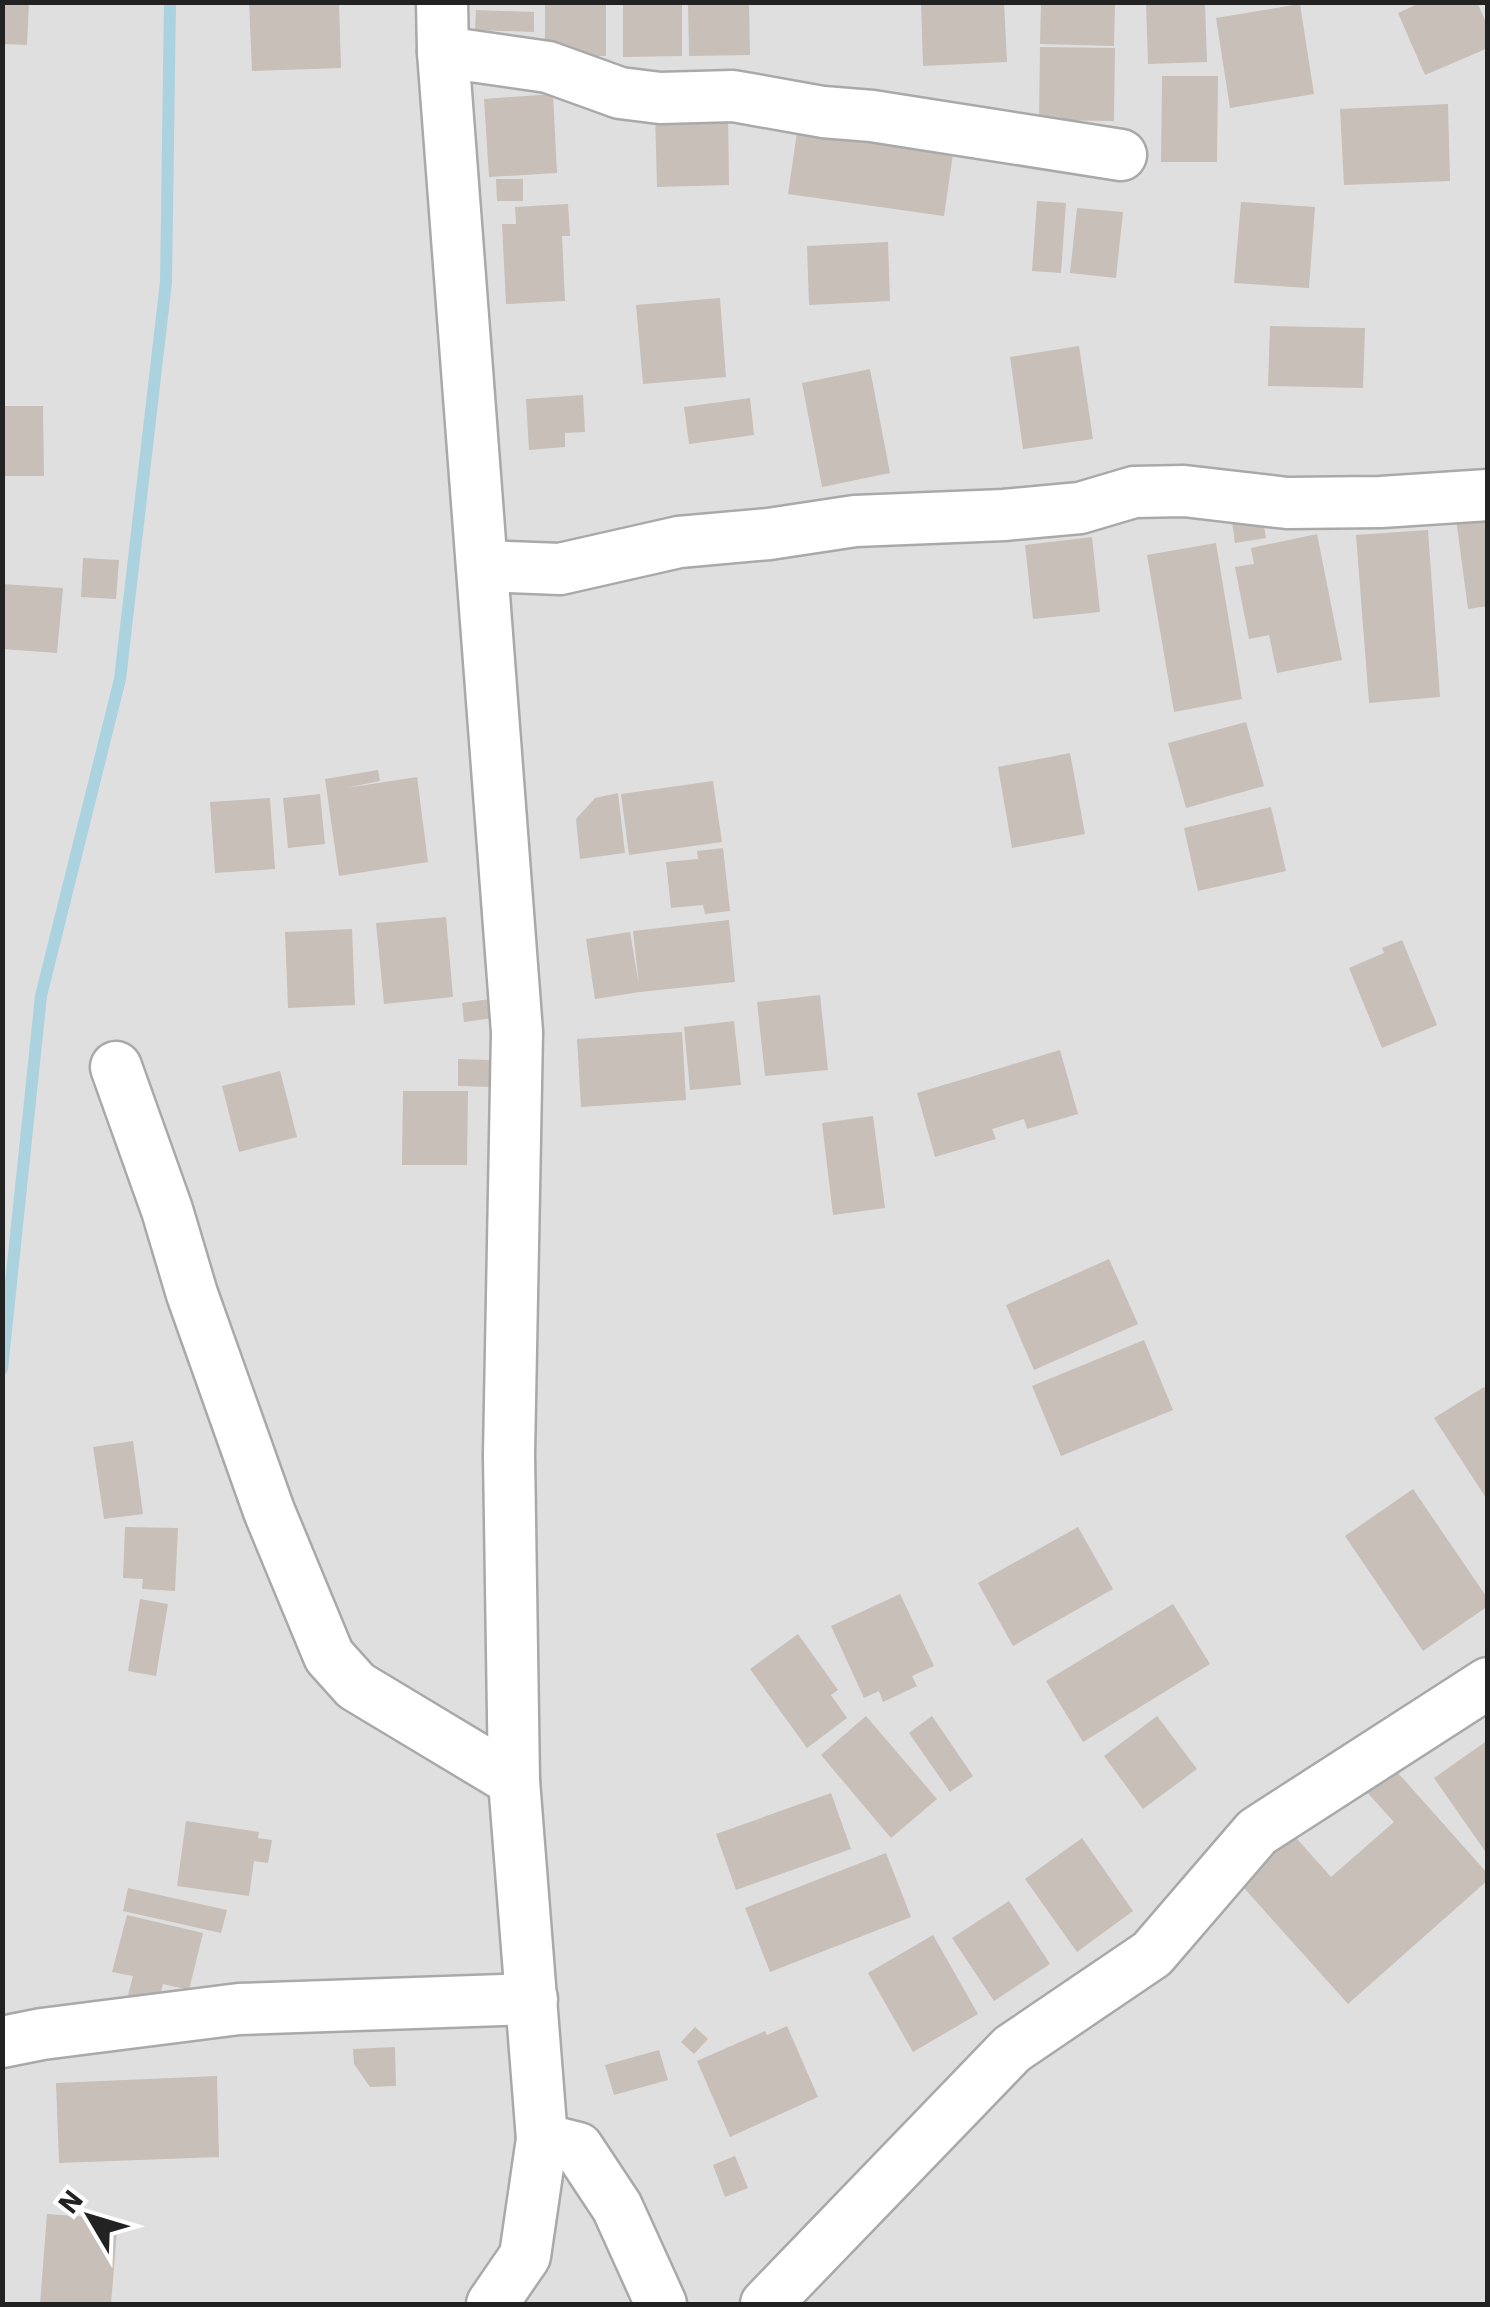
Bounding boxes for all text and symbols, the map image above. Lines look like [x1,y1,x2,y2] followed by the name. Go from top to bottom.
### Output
[40,2167,140,2267] north arrow
[49,2182,91,2221] text: N

